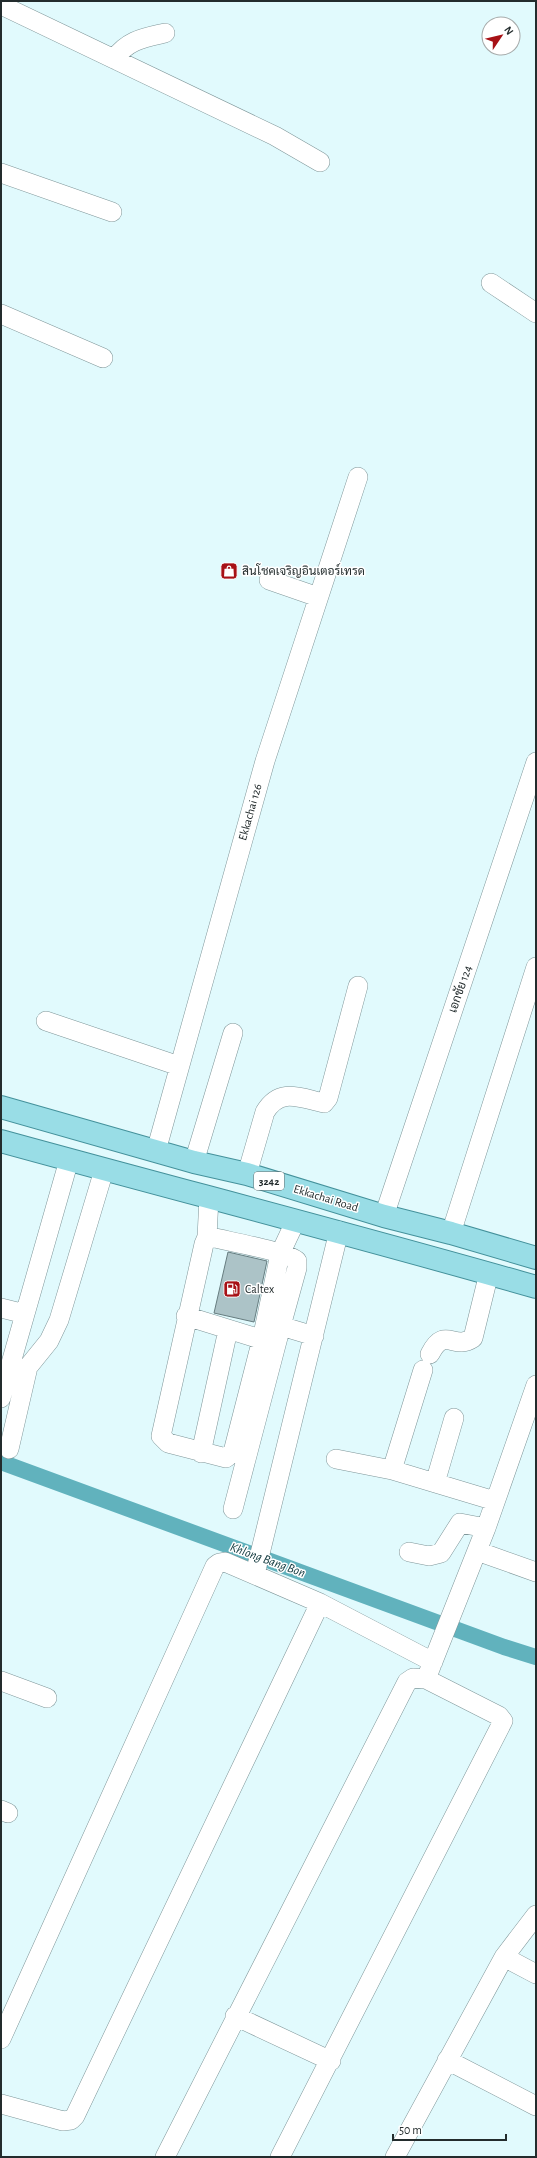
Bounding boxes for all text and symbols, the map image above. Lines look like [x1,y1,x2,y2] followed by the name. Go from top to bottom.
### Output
[481,16,521,56] north arrow
[502,24,515,37] text: N
[219,561,239,581] shop icon: สินโชคเจริญอินเตอร์เทรด
[242,563,365,578] place label: สินโชคเจริญอินเตอร์เทรด
[236,782,264,842] street label: Ekkachai 126
[445,963,474,1014] street label: เอกชัย 124
[254,1172,284,1190] road number: 3242
[292,1182,360,1214] street label: Ekkachai Road
[222,1279,242,1299] fuel station icon: Caltex
[245,1283,274,1295] place label: Caltex
[228,1541,307,1580] water label: Khlong Bang Bon
[393,2116,506,2142] scale bar
[399,2124,422,2136] text: 50 m

